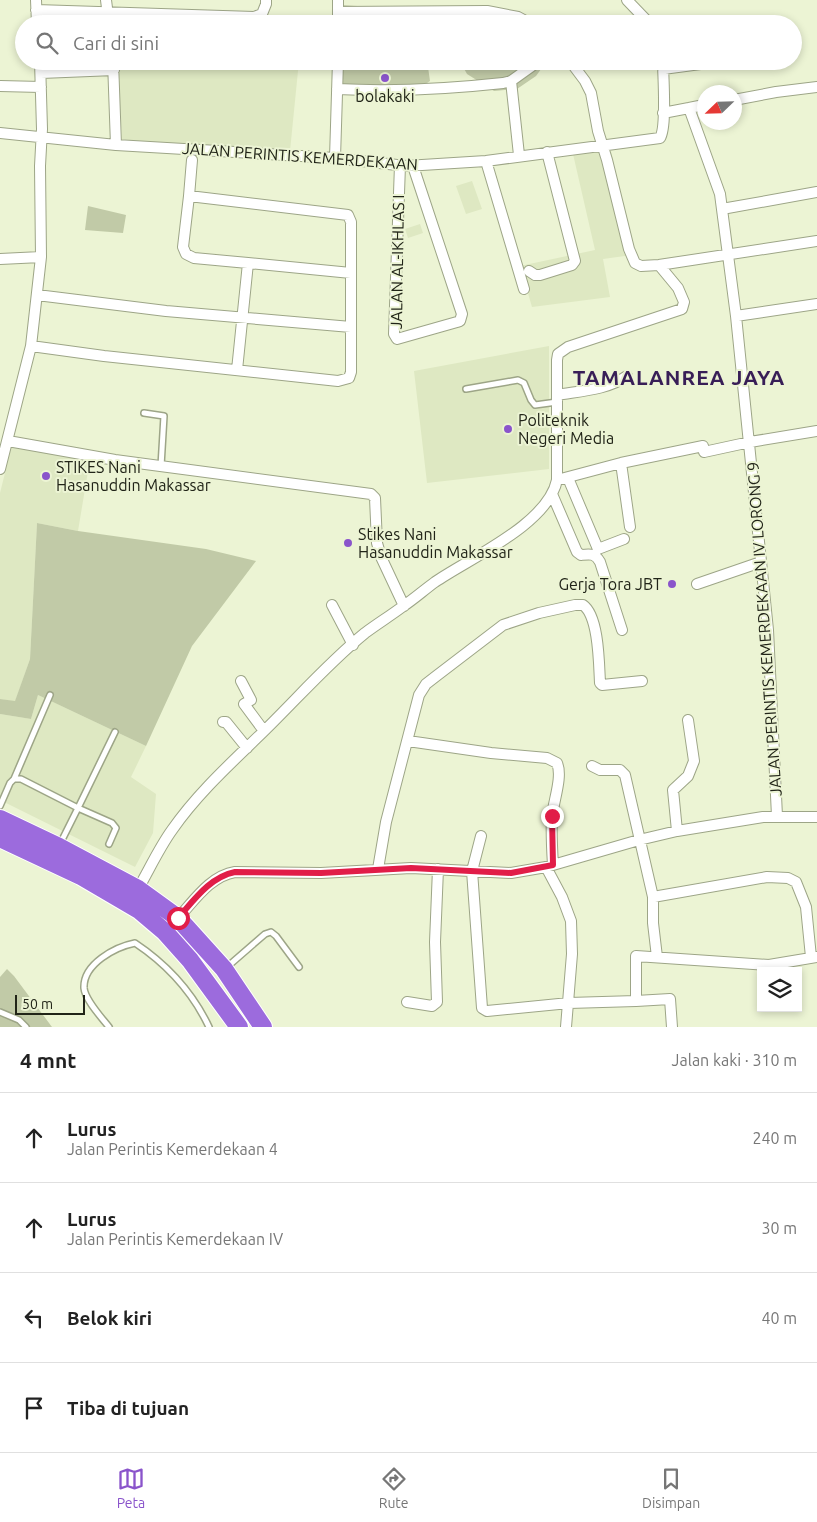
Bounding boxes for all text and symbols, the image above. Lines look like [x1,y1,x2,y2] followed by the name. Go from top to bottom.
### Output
[15,15,802,70] search box
[33,29,61,57] icon: search
[73,32,159,54] text: Cari di sini
[379,72,391,84] marker: bolakaki
[697,85,742,130] north arrow
[355,87,415,105] place label: bolakaki
[182,139,418,173] street label: JALAN PERINTIS KEMERDEKAAN
[387,194,407,330] street label: JALAN AL-IKHLAS I
[573,365,785,389] district label: TAMALANREA JAYA
[518,411,614,447] place label: Politeknik Negeri Media
[502,423,514,435] marker: Politeknik Negeri Media
[56,458,211,494] place label: STIKES Nani Hasanuddin Makassar
[743,461,785,797] street label: JALAN PERINTIS KEMERDEKAAN IV LORONG 9
[40,470,52,482] marker: STIKES Nani Hasanuddin Makassar
[358,525,513,561] place label: Stikes Nani Hasanuddin Makassar
[342,537,354,549] marker: Stikes Nani Hasanuddin Makassar
[558,575,662,593] place label: Gerja Tora JBT
[666,578,678,590] marker: Gerja Tora JBT
[541,805,564,828] route end
[167,907,190,930] route start
[757,967,802,1012] map controls
[757,967,802,1012] button: layers
[15,992,85,1015] scale bar
[22,996,53,1012] text: 50 m
[20,1048,76,1072] text: 4 mnt
[672,1051,797,1069] text: Jalan kaki · 310 m
[67,1118,116,1140] text: Lurus
[20,1124,48,1152] icon: ahead
[752,1129,797,1147] text: 240 m
[67,1140,278,1158] text: Jalan Perintis Kemerdekaan 4
[67,1208,116,1230] text: Lurus
[20,1214,48,1242] icon: ahead
[761,1219,797,1237] text: 30 m
[67,1230,283,1248] text: Jalan Perintis Kemerdekaan IV
[20,1304,48,1332] icon: left
[67,1307,152,1329] text: Belok kiri
[761,1309,797,1327] text: 40 m
[20,1394,48,1422] icon: arrive
[67,1397,189,1419] text: Tiba di tujuan
[117,1465,145,1511] tab: Peta
[379,1465,409,1511] tab: Rute
[642,1465,700,1511] tab: Disimpan

